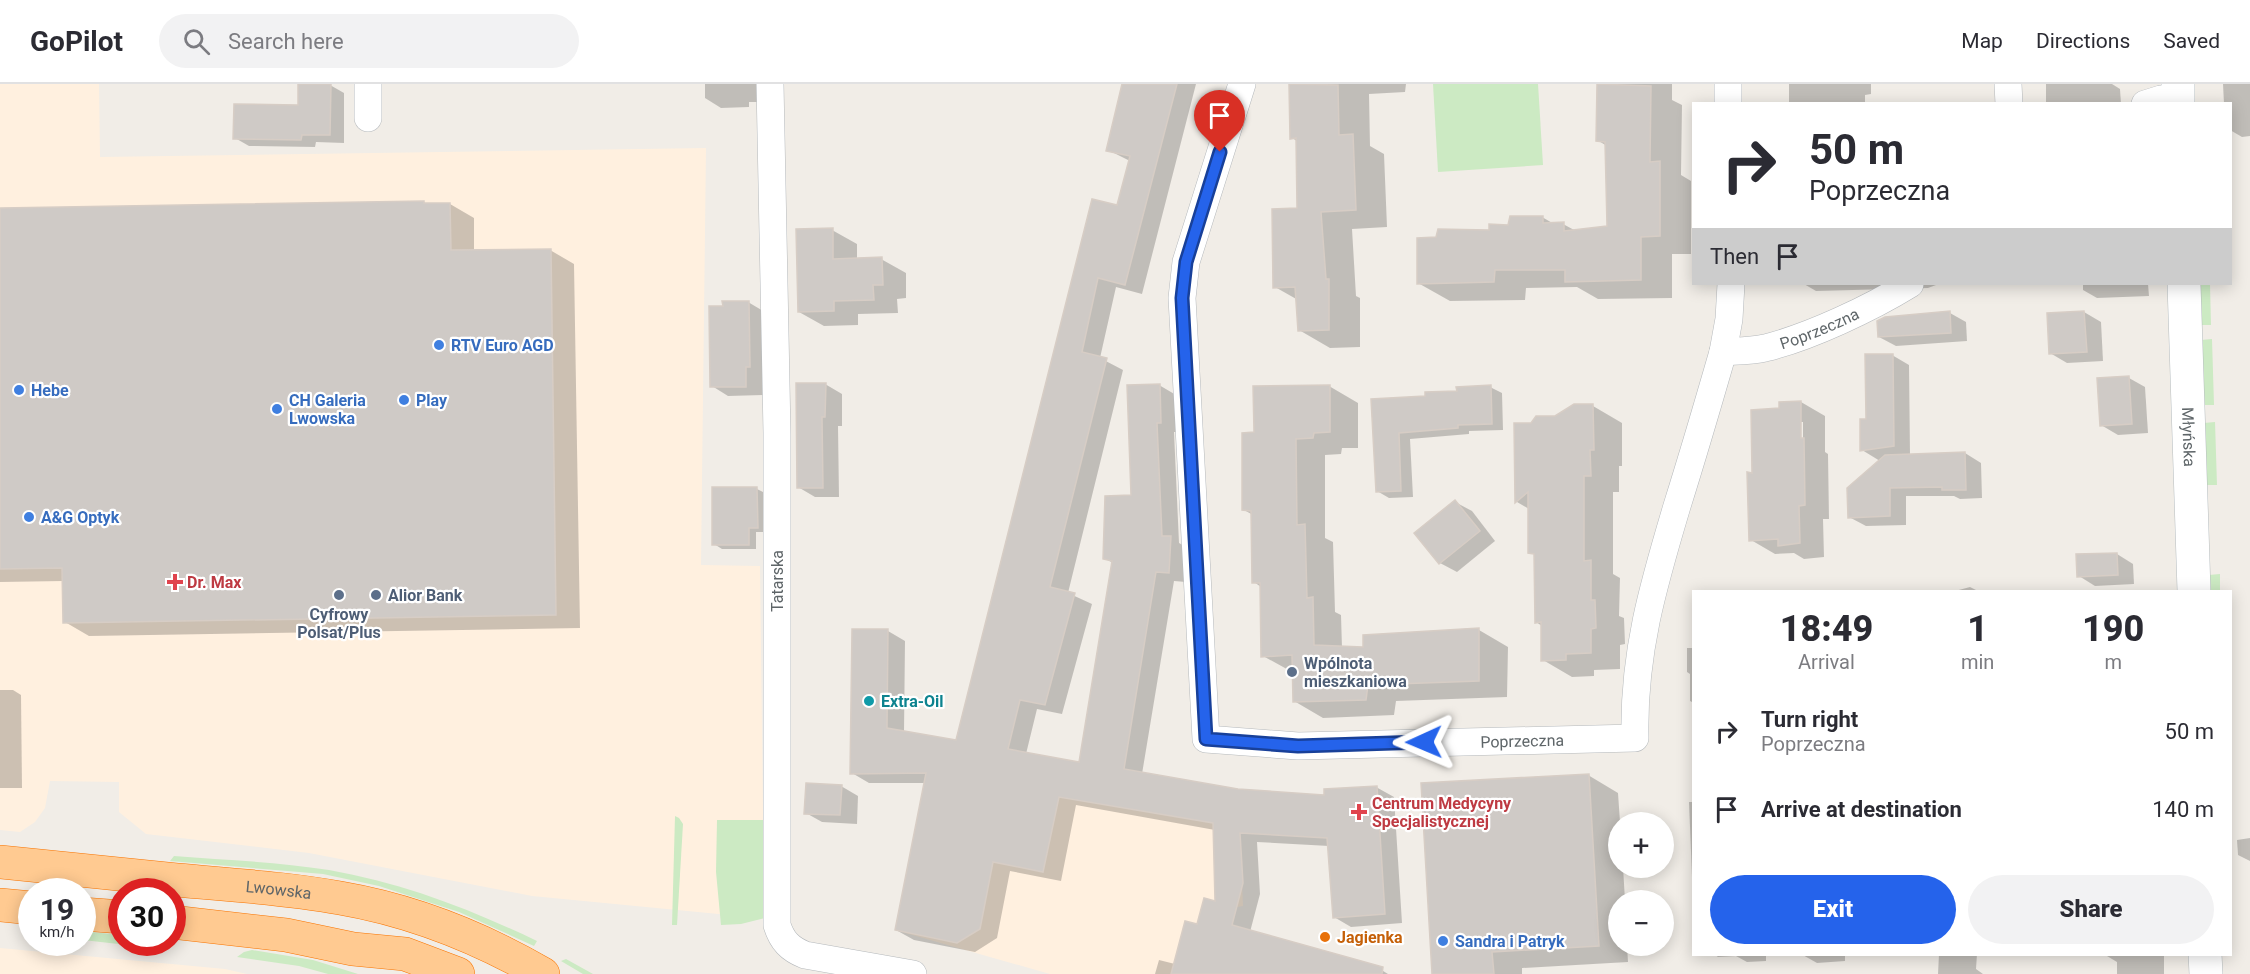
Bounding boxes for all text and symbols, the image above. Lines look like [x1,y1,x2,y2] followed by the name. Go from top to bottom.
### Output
[159,14,579,68] search box
[30,25,123,58] text: GoPilot
[180,25,213,58] icon: search
[228,29,344,54] text: Search here
[1961,29,2003,53] text: Map
[2036,29,2130,53] text: Directions
[2163,29,2220,53] text: Saved
[1194,90,1245,152] pin
[1203,99,1236,132] icon: arrive
[1809,125,1904,174] text: 50 m
[1710,126,1788,204] icon: right
[1809,175,1950,207] text: Poprzeczna
[1771,240,1804,273] icon: arrive
[1710,244,1759,269] text: Then
[1778,304,1862,353] street label: Poprzeczna
[451,336,554,355] place label: RTV Euro AGD
[432,338,446,352] marker: RTV Euro AGD
[31,381,69,400] place label: Hebe
[12,383,26,397] marker: Hebe
[289,391,366,428] place label: CH Galeria Lwowska
[416,391,448,410] place label: Play
[397,393,411,407] marker: Play
[270,402,284,416] marker: CH Galeria Lwowska
[2178,407,2199,467] street label: Młyńska
[41,508,120,527] place label: A&G Optyk
[22,510,36,524] marker: A&G Optyk
[768,550,787,612] street label: Tatarska
[187,573,242,592] place label: Dr. Max
[168,575,182,589] marker: Dr. Max
[388,586,463,605] place label: Alior Bank
[332,588,346,602] marker: Cyfrowy Polsat/Plus
[369,588,383,602] marker: Alior Bank
[297,605,381,642] place label: Cyfrowy Polsat/Plus
[1780,608,1873,650] text: 18:49
[1967,608,1988,650] text: 1
[2082,608,2144,650] text: 190
[1798,650,1855,674] text: Arrival
[1961,650,1994,674] text: min
[2104,650,2122,674] text: m
[1304,654,1407,691] place label: Wpólnota mieszkaniowa
[1285,665,1299,679] marker: Wpólnota mieszkaniowa
[881,692,944,711] place label: Extra-Oil
[862,694,876,708] marker: Extra-Oil
[1761,707,1858,732] text: Turn right
[1392,710,1456,774] position arrow
[1710,715,1743,748] icon: right
[2165,719,2214,744] text: 50 m
[1480,731,1564,752] street label: Poprzeczna
[1761,732,1866,756] text: Poprzeczna
[1710,793,1743,826] icon: arrive
[1372,794,1512,831] place label: Centrum Medycyny Specjalistycznej
[1761,797,1962,822] text: Arrive at destination
[2152,797,2214,822] text: 140 m
[1350,803,1368,821] marker: Centrum Medycyny Specjalistycznej
[1608,812,1674,956] map controls
[1608,812,1674,878] button: +
[1710,875,1956,944] button: Exit
[1968,875,2214,944] button: Share
[245,877,313,903] street label: Lwowska
[108,878,186,956] speed limit sign: 30
[1608,890,1674,956] button: −
[40,892,74,927] text: 19
[39,923,75,941] text: km/h
[1337,928,1403,947] place label: Jagienka
[1318,930,1332,944] marker: Jagienka
[1455,932,1565,951] place label: Sandra i Patryk
[1436,934,1450,948] marker: Sandra i Patryk

